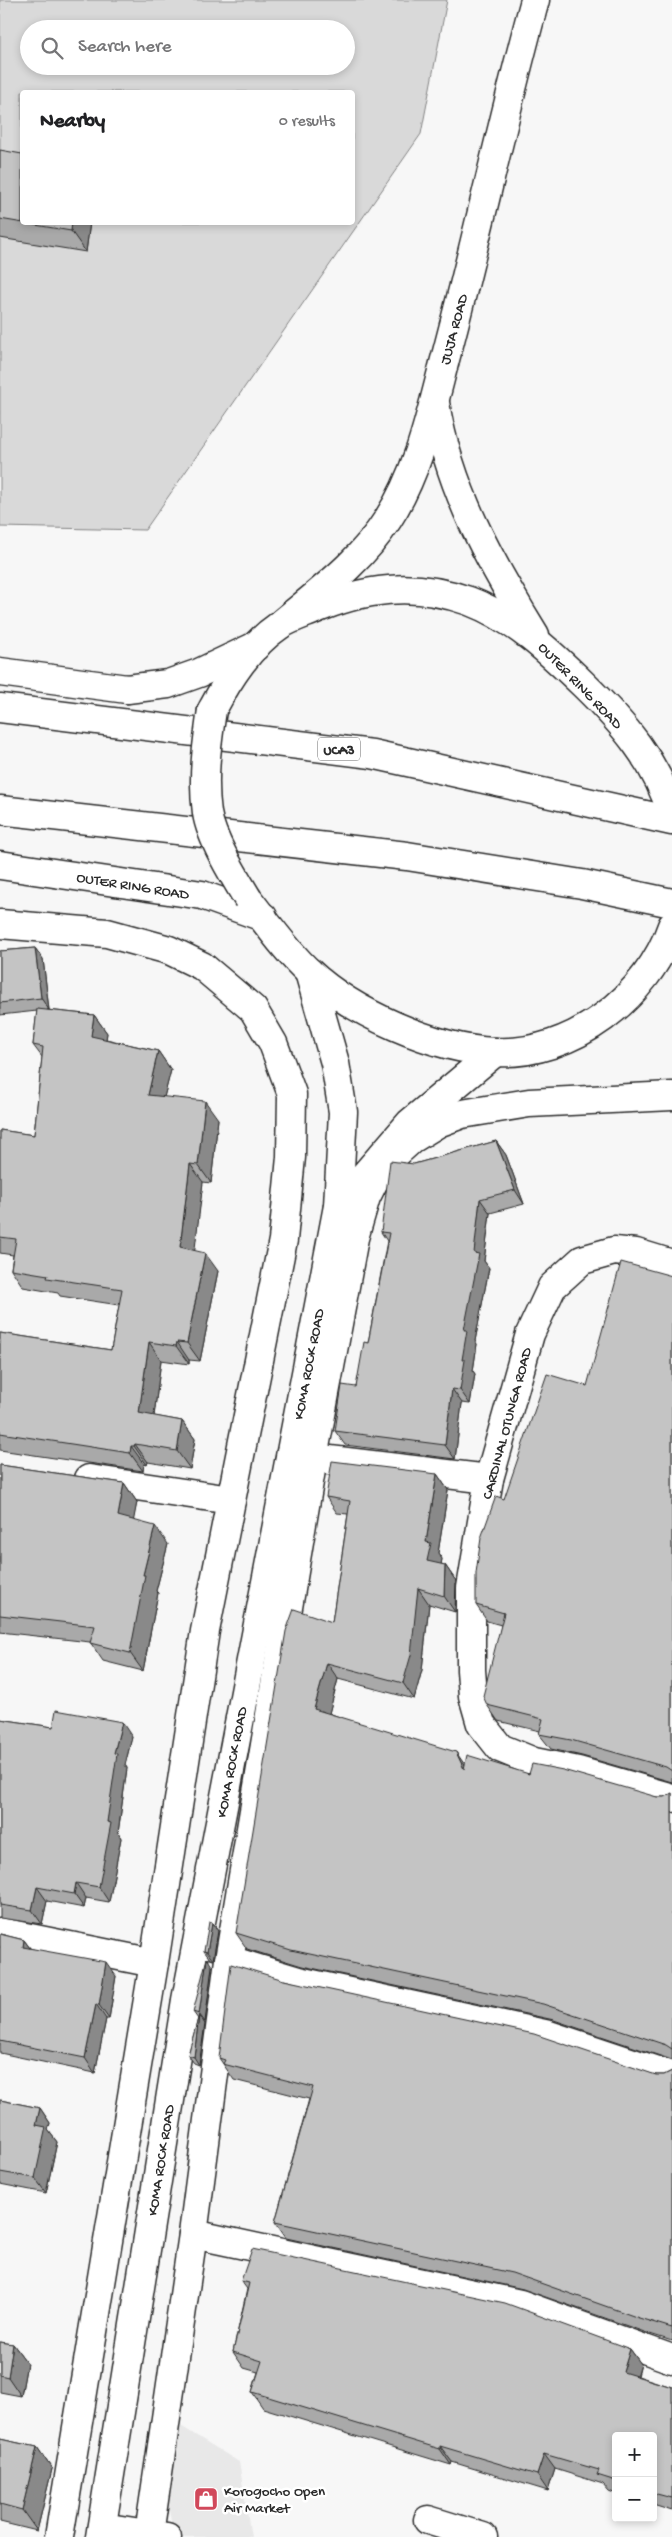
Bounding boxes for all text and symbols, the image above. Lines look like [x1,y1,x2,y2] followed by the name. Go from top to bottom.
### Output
[20,20,355,75] search box
[38,34,66,62] icon: search
[78,36,172,59] text: Search here
[40,110,105,135] text: Nearby
[279,113,335,132] text: 0 results
[437,292,473,367] street label: JUJA ROAD
[533,639,626,734] street label: OUTER RING ROAD
[318,738,360,761] road number: UCA3
[75,869,191,905] street label: OUTER RING ROAD
[290,1307,330,1421] street label: KOMA ROCK ROAD
[479,1345,537,1501] street label: CARDINAL OTUNGA ROAD
[213,1705,253,1819] street label: KOMA ROCK ROAD
[144,2103,180,2217] street label: KOMA ROCK ROAD
[612,2432,657,2522] map controls
[612,2432,657,2477] button: +
[612,2477,657,2522] button: −
[224,2483,325,2518] place label: Korogocho Open Air Market
[193,2486,219,2512] shop icon: Korogocho Open Air Market

